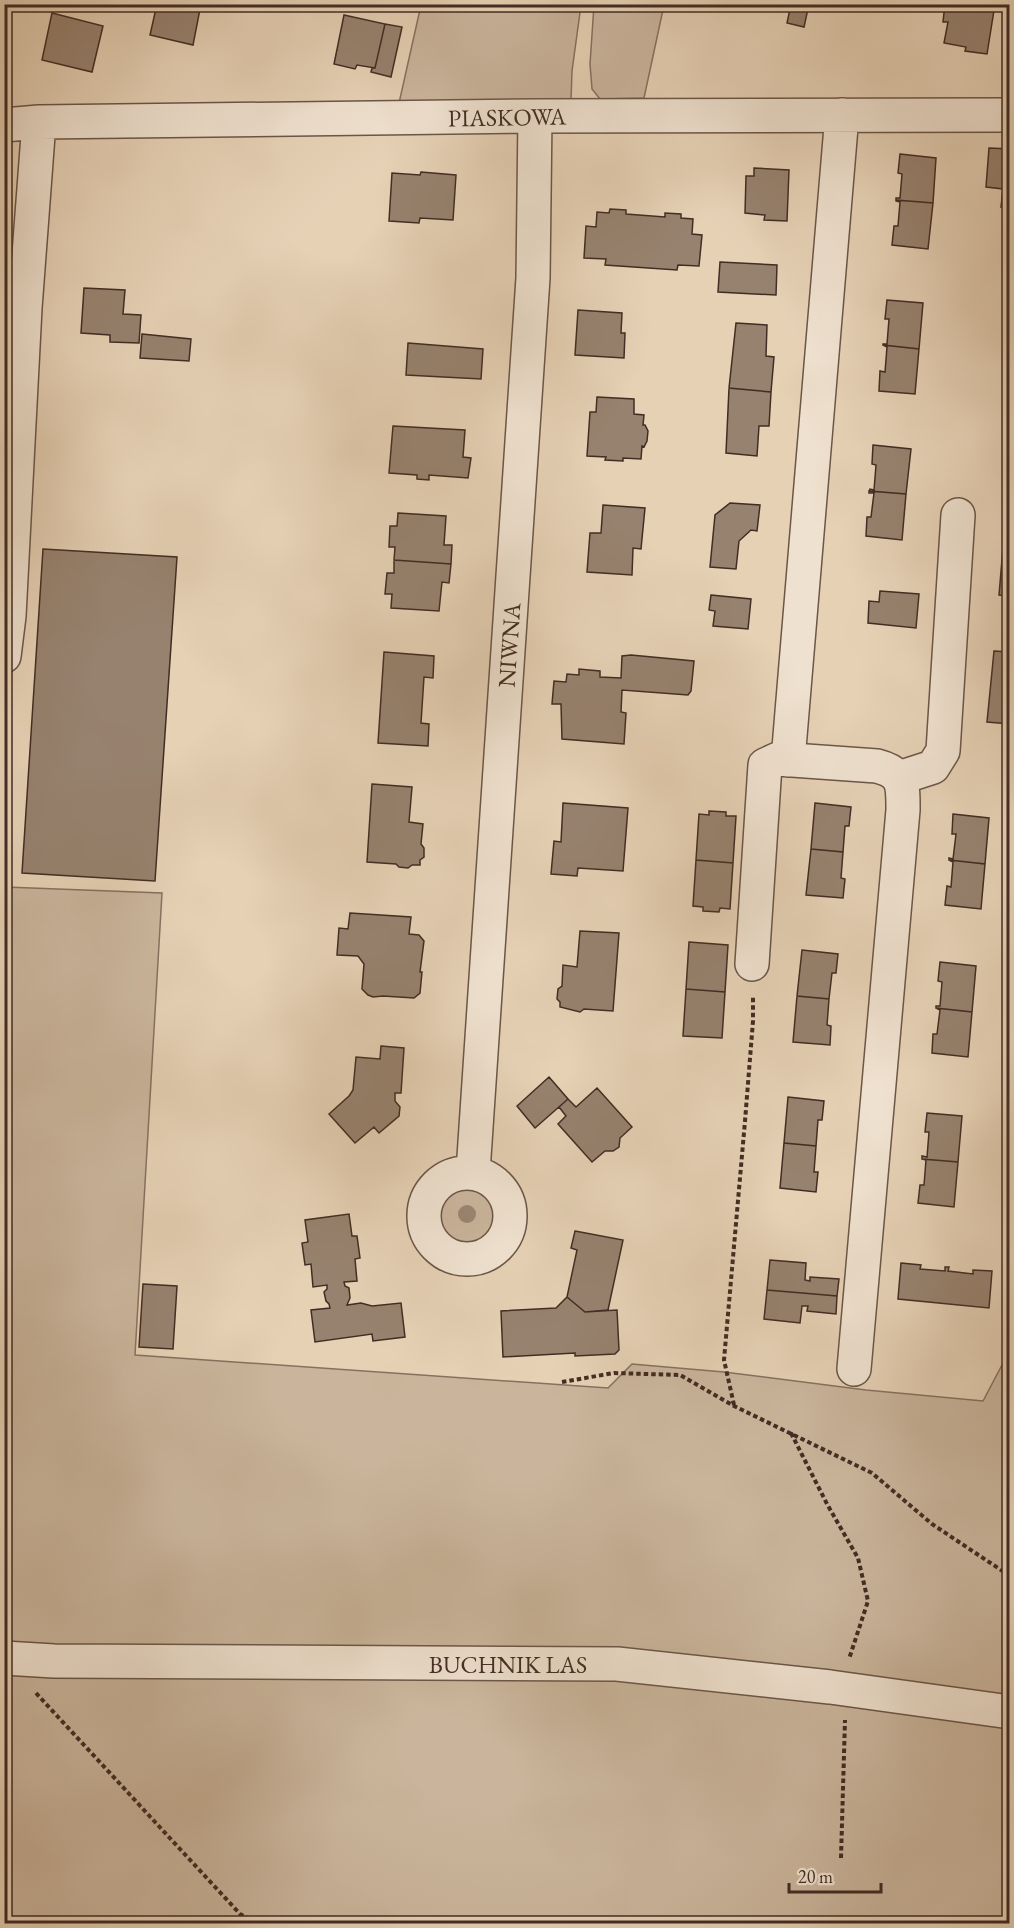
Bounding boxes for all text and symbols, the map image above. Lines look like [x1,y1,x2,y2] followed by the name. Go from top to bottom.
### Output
[448,100,567,134] street label: PIASKOWA
[491,601,527,688] street label: NIWNA
[429,1649,587,1680] street label: BUCHNIK LAS
[789,1856,880,1894] scale bar
[798,1865,833,1888] text: 20 m

